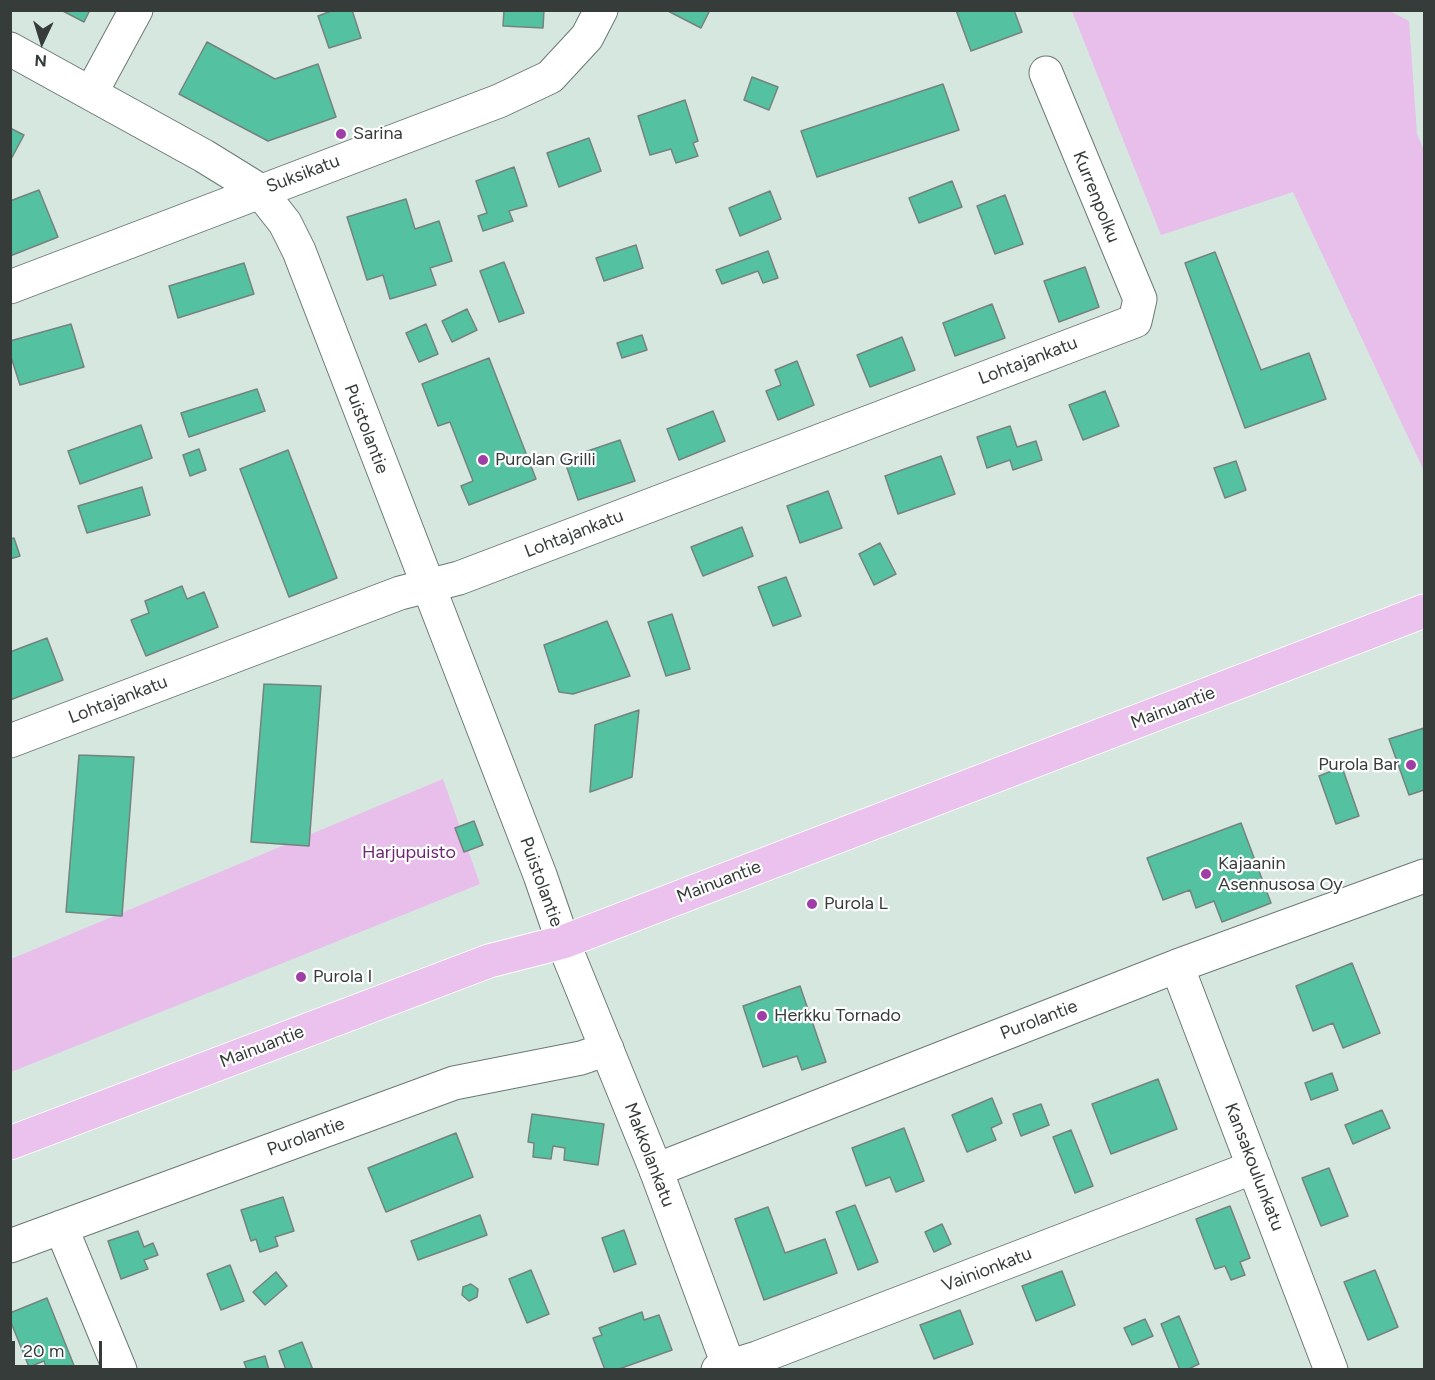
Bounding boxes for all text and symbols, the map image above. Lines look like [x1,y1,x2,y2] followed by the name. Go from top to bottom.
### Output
[12,12,72,72] north arrow
[34,51,48,70] text: N
[353,123,403,145] place label: Sarina
[334,127,348,141] marker: Sarina
[1068,148,1124,246] street label: Kurrenpolku
[263,150,343,198] street label: Suksikatu
[975,332,1081,390] street label: Lohtajankatu
[339,381,393,477] street label: Puistolantie
[495,449,596,471] place label: Purolan Grilli
[476,453,490,467] marker: Purolan Grilli
[521,505,627,563] street label: Lohtajankatu
[65,671,171,729] street label: Lohtajankatu
[1128,682,1218,734] street label: Mainuantie
[1318,754,1399,776] place label: Purola Bar
[1404,758,1418,772] marker: Purola Bar
[515,834,567,930] street label: Puistolantie
[362,842,456,864] park label: Harjupuisto
[1218,853,1343,896] place label: Kajaanin Asennusosa Oy
[674,856,764,908] street label: Mainuantie
[1199,867,1213,881] marker: Kajaanin Asennusosa Oy
[824,893,888,915] place label: Purola L
[805,897,819,911] marker: Purola L
[313,966,372,988] place label: Purola I
[294,970,308,984] marker: Purola I
[997,995,1081,1045] street label: Purolantie
[774,1005,901,1027] place label: Herkku Tornado
[755,1009,769,1023] marker: Herkku Tornado
[217,1021,307,1073] street label: Mainuantie
[619,1100,679,1210] street label: Makkolankatu
[1220,1100,1288,1234] street label: Kansakoulunkatu
[264,1113,348,1161] street label: Purolantie
[939,1243,1035,1297] street label: Vainionkatu
[15,1329,105,1367] scale bar
[23,1340,64,1362] text: 20 m

